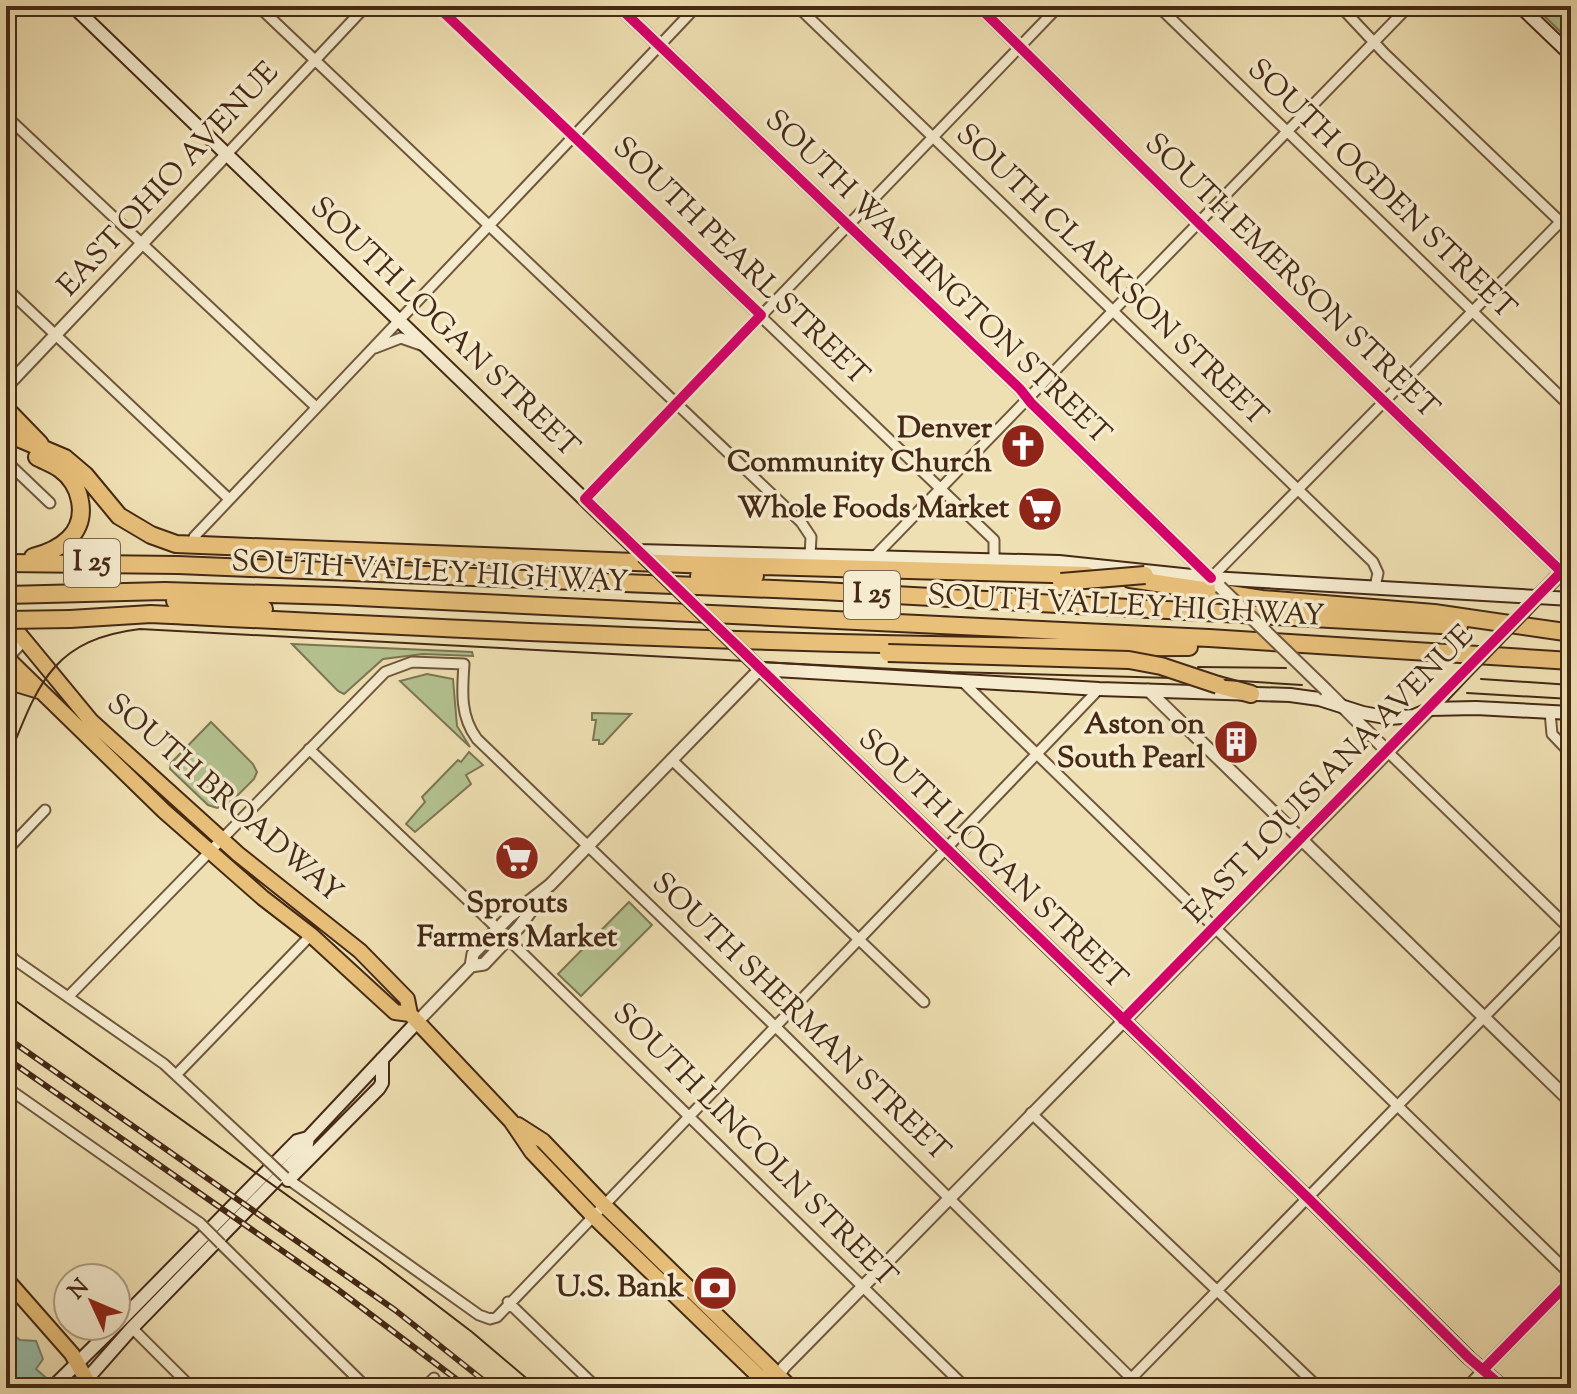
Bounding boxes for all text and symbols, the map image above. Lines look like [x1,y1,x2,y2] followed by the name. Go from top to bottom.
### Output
[1237,50,1525,330] street label: SOUTH OGDEN STREET
[48,53,290,307] street label: EAST OHIO AVENUE
[754,101,1120,455] street label: SOUTH WASHINGTON STREET
[945,115,1277,437] street label: SOUTH CLARKSON STREET
[1134,124,1448,430] street label: SOUTH EMERSON STREET
[602,128,878,396] street label: SOUTH PEARL STREET
[300,188,588,468] street label: SOUTH LOGAN STREET
[727,408,993,485] place label: Denver Community Church
[999,422,1047,470] church icon: Denver Community Church
[1016,485,1064,533] supermarket icon: Whole Foods Market
[738,488,1010,531] place label: Whole Foods Market
[64,539,120,587] road number: I 25
[230,541,630,605] street label: SOUTH VALLEY HIGHWAY
[844,571,900,619] road number: I 25
[926,575,1326,639] street label: SOUTH VALLEY HIGHWAY
[1175,616,1485,934] street label: EAST LOUISIANA AVENUE
[96,684,352,914] street label: SOUTH BROADWAY
[1057,704,1206,781] place label: Aston on South Pearl
[1212,718,1260,766] building icon: Aston on South Pearl
[848,720,1136,1000] street label: SOUTH LOGAN STREET
[493,834,541,882] supermarket icon: Sprouts Farmers Market
[641,863,959,1173] street label: SOUTH SHERMAN STREET
[417,883,618,960] place label: Sprouts Farmers Market
[602,994,906,1298] street label: SOUTH LINCOLN STREET
[52,1262,132,1342] north arrow
[691,1264,739,1312] bank icon: U.S. Bank
[556,1267,685,1310] place label: U.S. Bank
[62,1272,98,1308] text: N

